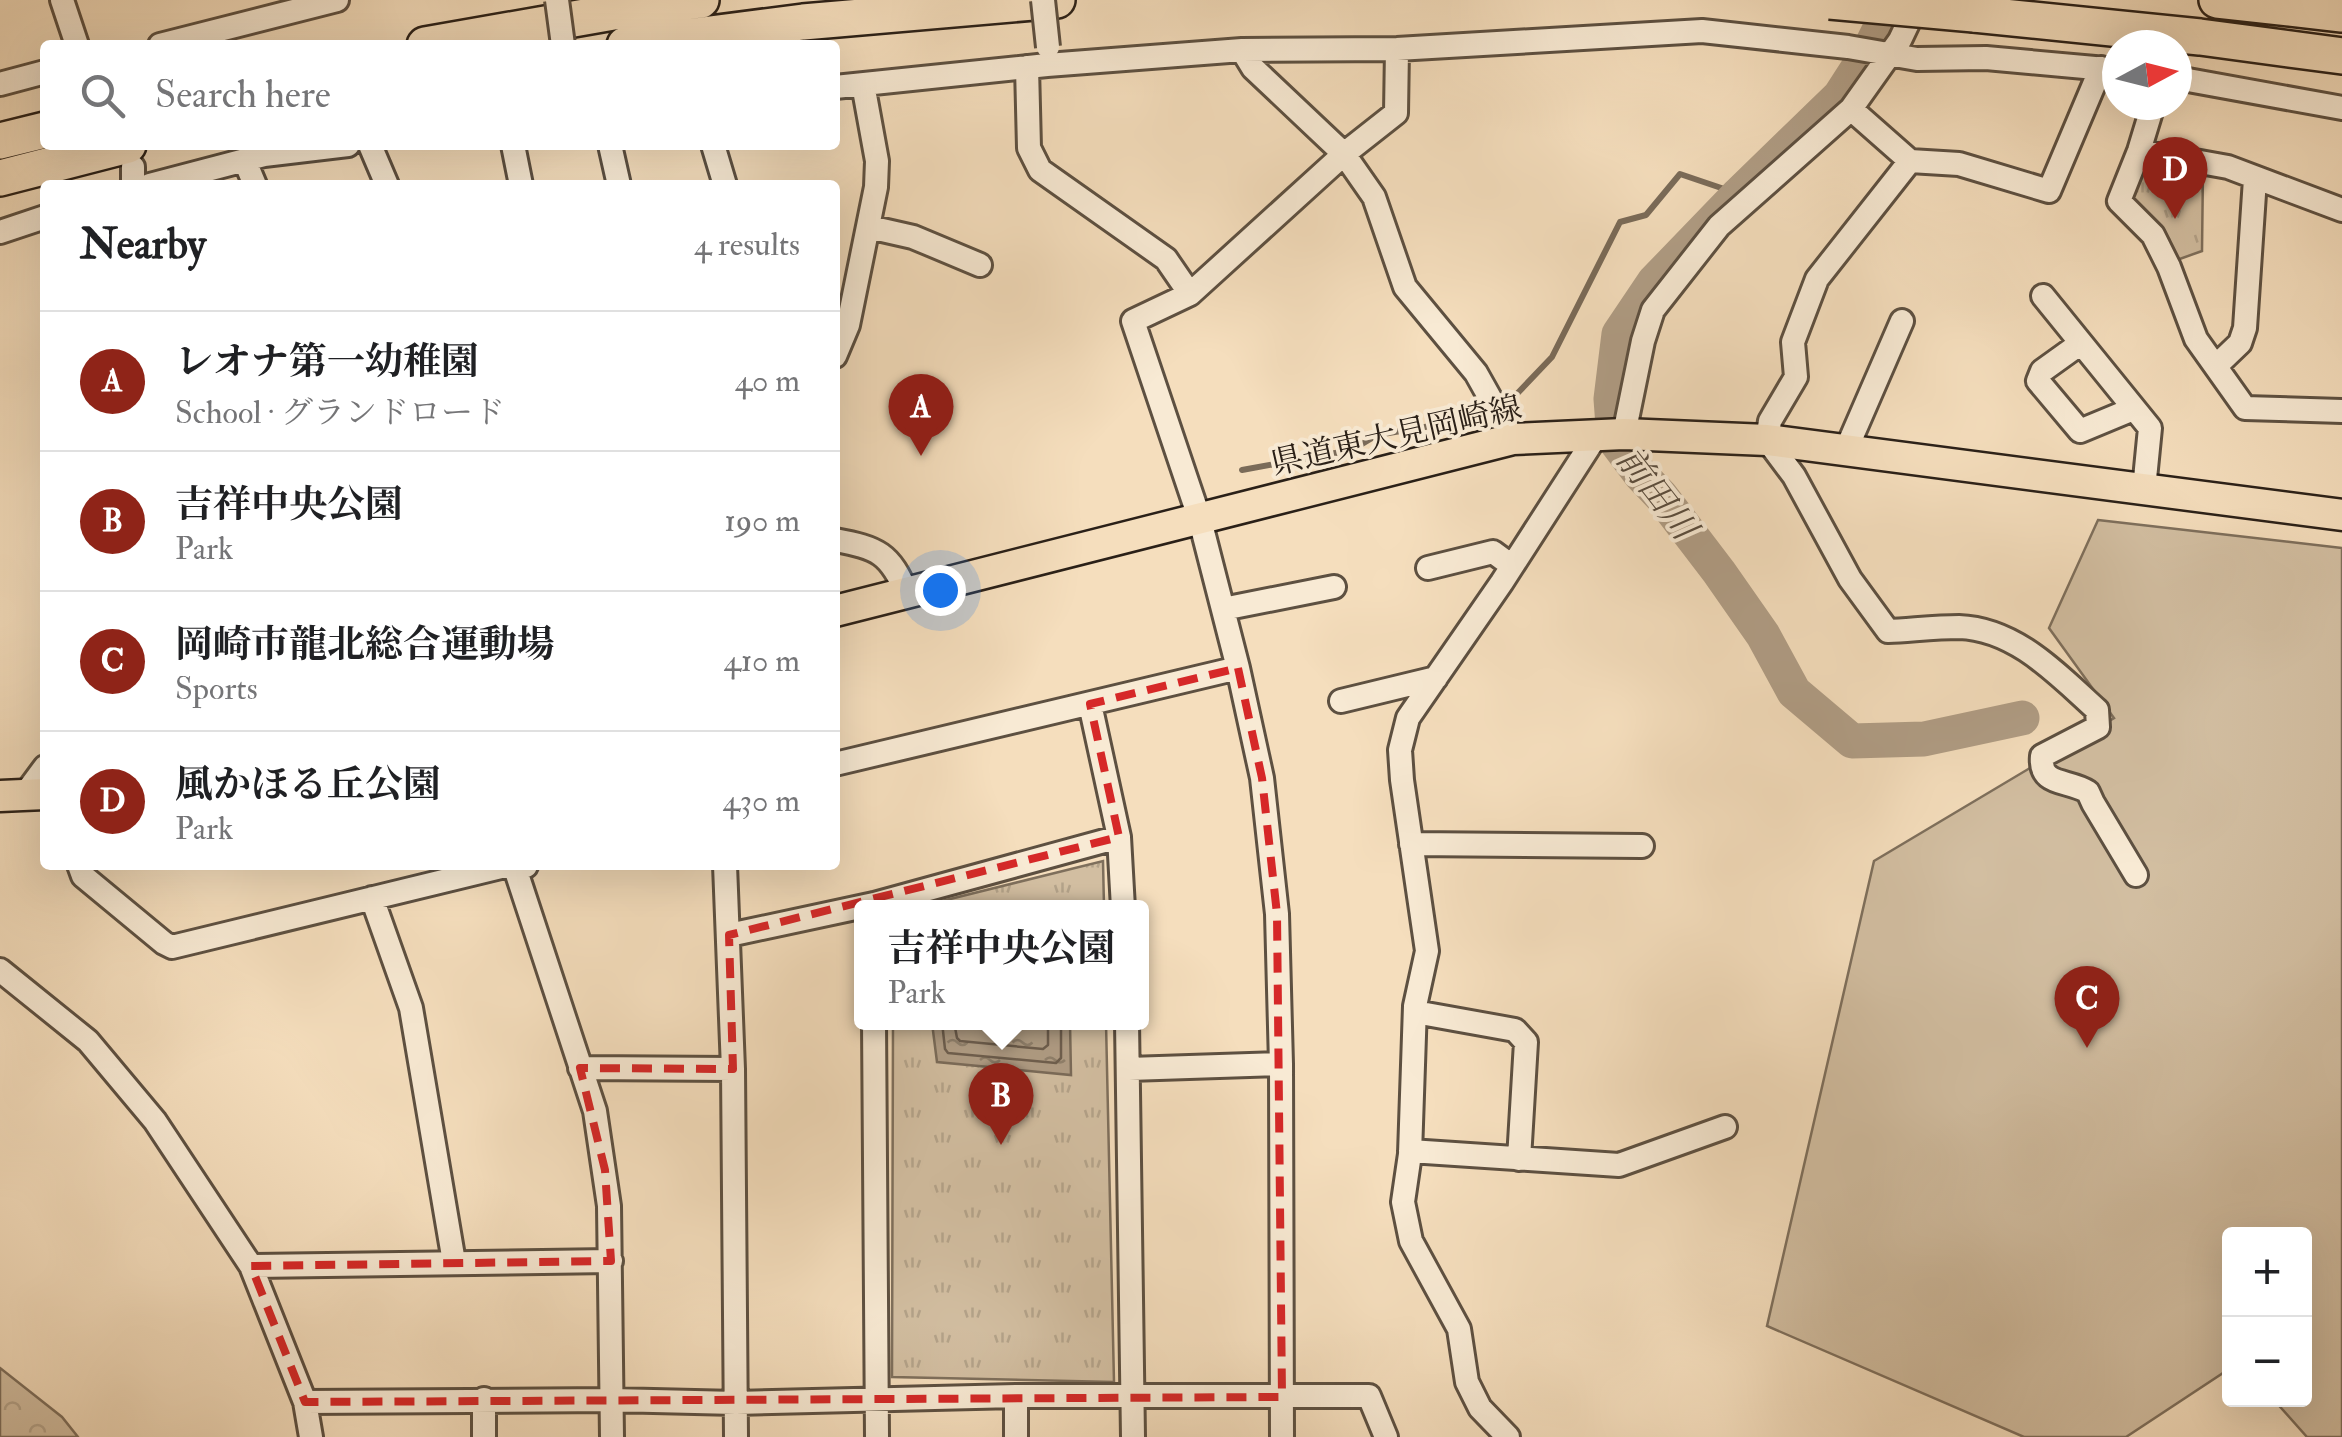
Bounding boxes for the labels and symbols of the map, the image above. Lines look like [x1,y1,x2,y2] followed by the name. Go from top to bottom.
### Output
[2102,30,2192,120] north arrow
[2142,136,2208,219] pin: D
[888,374,954,456] pin: A
[1267,388,1525,484] street label: 県道東大見岡崎線
[1607,439,1708,552] water label: 前田川
[915,565,966,616] your location
[2054,966,2120,1048] pin: C
[968,1062,1034,1145] pin: B

